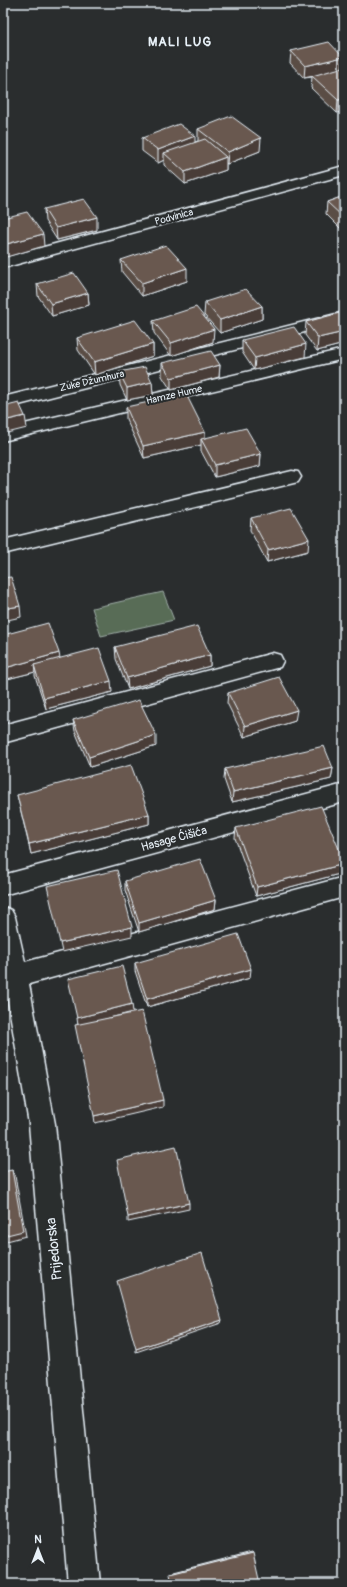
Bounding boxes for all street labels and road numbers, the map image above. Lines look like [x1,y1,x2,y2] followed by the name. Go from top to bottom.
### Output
[154,206,195,228] street label: Podvinica
[58,368,126,394] street label: Zuke Džumhura
[145,383,203,407] street label: Hamze Hume
[139,822,209,855] street label: Hasage Ćišića
[42,1217,66,1281] street label: Prijedorska

